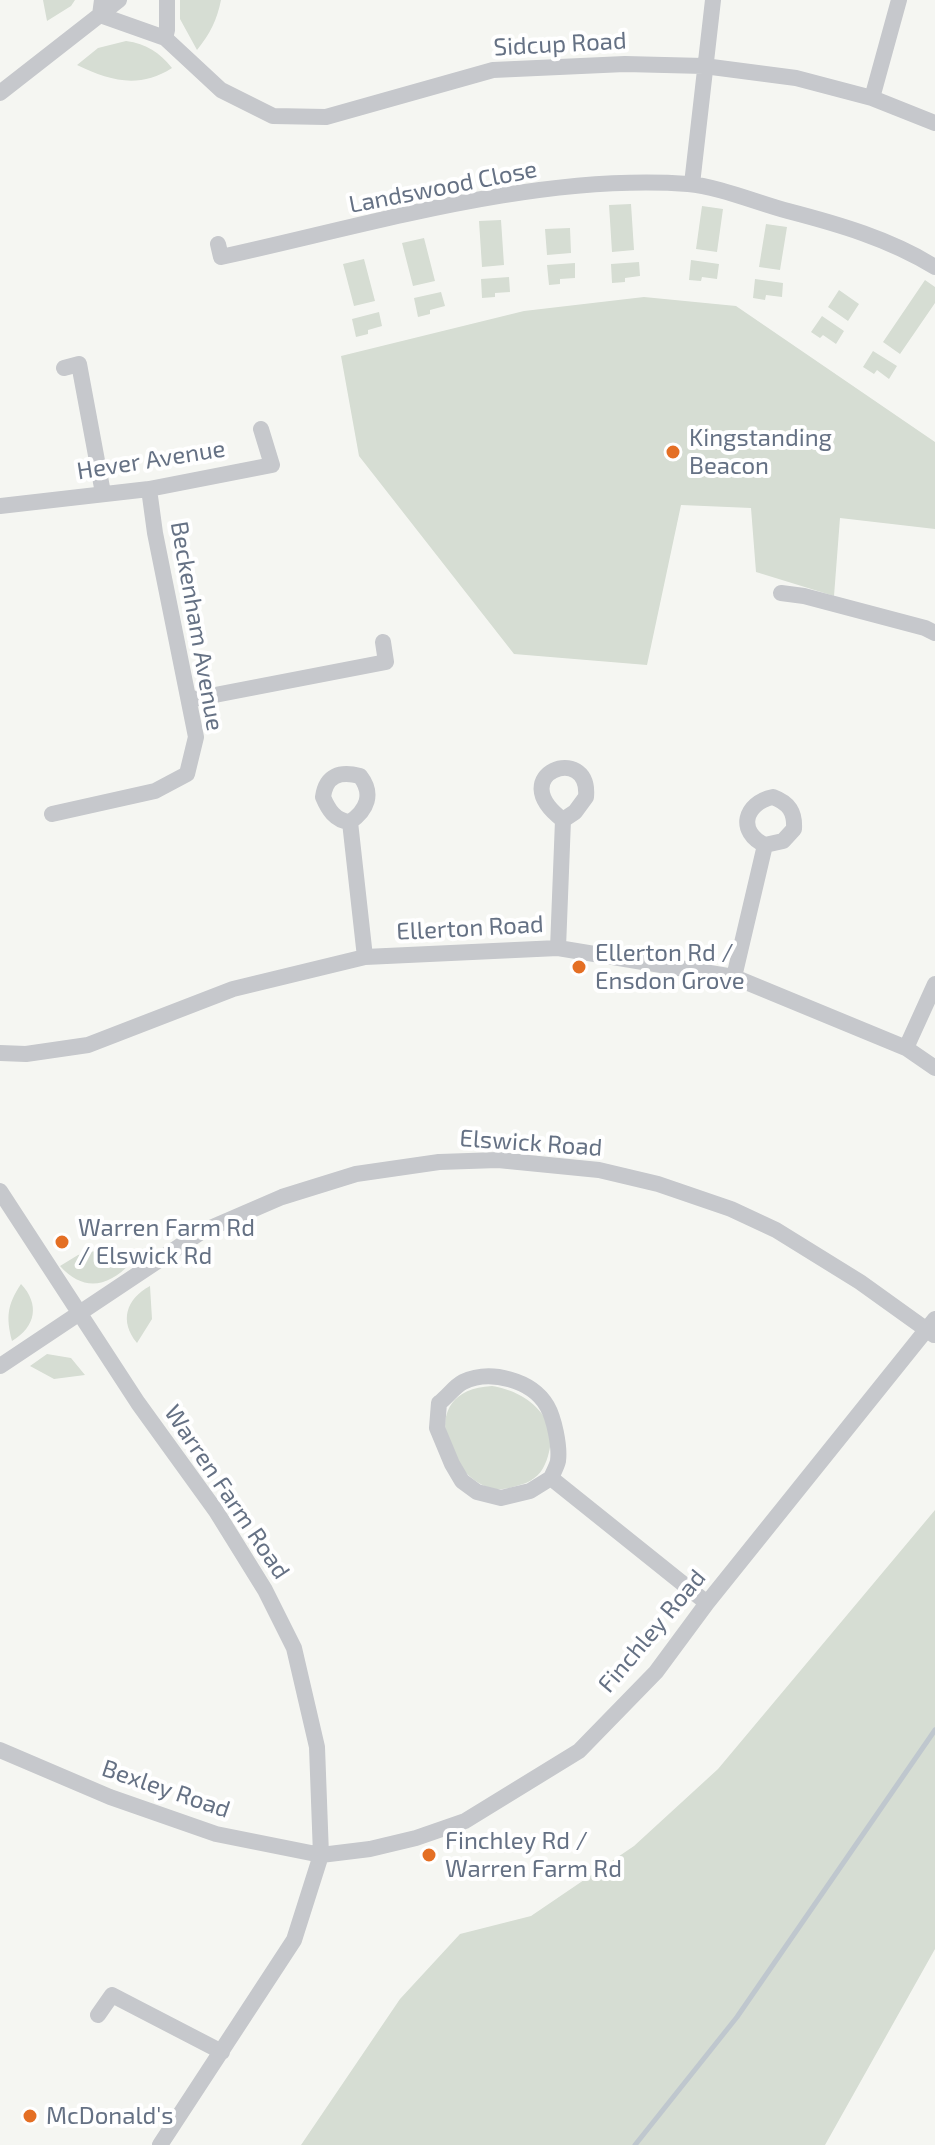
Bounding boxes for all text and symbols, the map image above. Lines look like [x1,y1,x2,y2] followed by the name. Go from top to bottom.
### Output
[493,26,627,62] street label: Sidcup Road
[347,155,539,219] street label: Landswood Close
[689,424,832,480] place label: Kingstanding Beacon
[75,434,227,486] street label: Hever Avenue
[664,443,682,461] marker: Kingstanding Beacon
[164,519,230,733] street label: Beckenham Avenue
[396,910,544,946] street label: Ellerton Road
[595,939,745,995] place label: Ellerton Rd / Ensdon Grove
[570,958,588,976] marker: Ellerton Rd / Ensdon Grove
[459,1124,603,1162] street label: Elswick Road
[78,1214,255,1270] place label: Warren Farm Rd / Elswick Rd
[53,1233,71,1251] marker: Warren Farm Rd / Elswick Rd
[158,1400,296,1584] street label: Warren Farm Road
[592,1564,712,1698] street label: Finchley Road
[98,1754,234,1824] street label: Bexley Road
[445,1827,622,1883] place label: Finchley Rd / Warren Farm Rd
[420,1846,438,1864] marker: Finchley Rd / Warren Farm Rd
[46,2102,174,2130] place label: McDonald's
[21,2107,39,2125] marker: McDonald's

